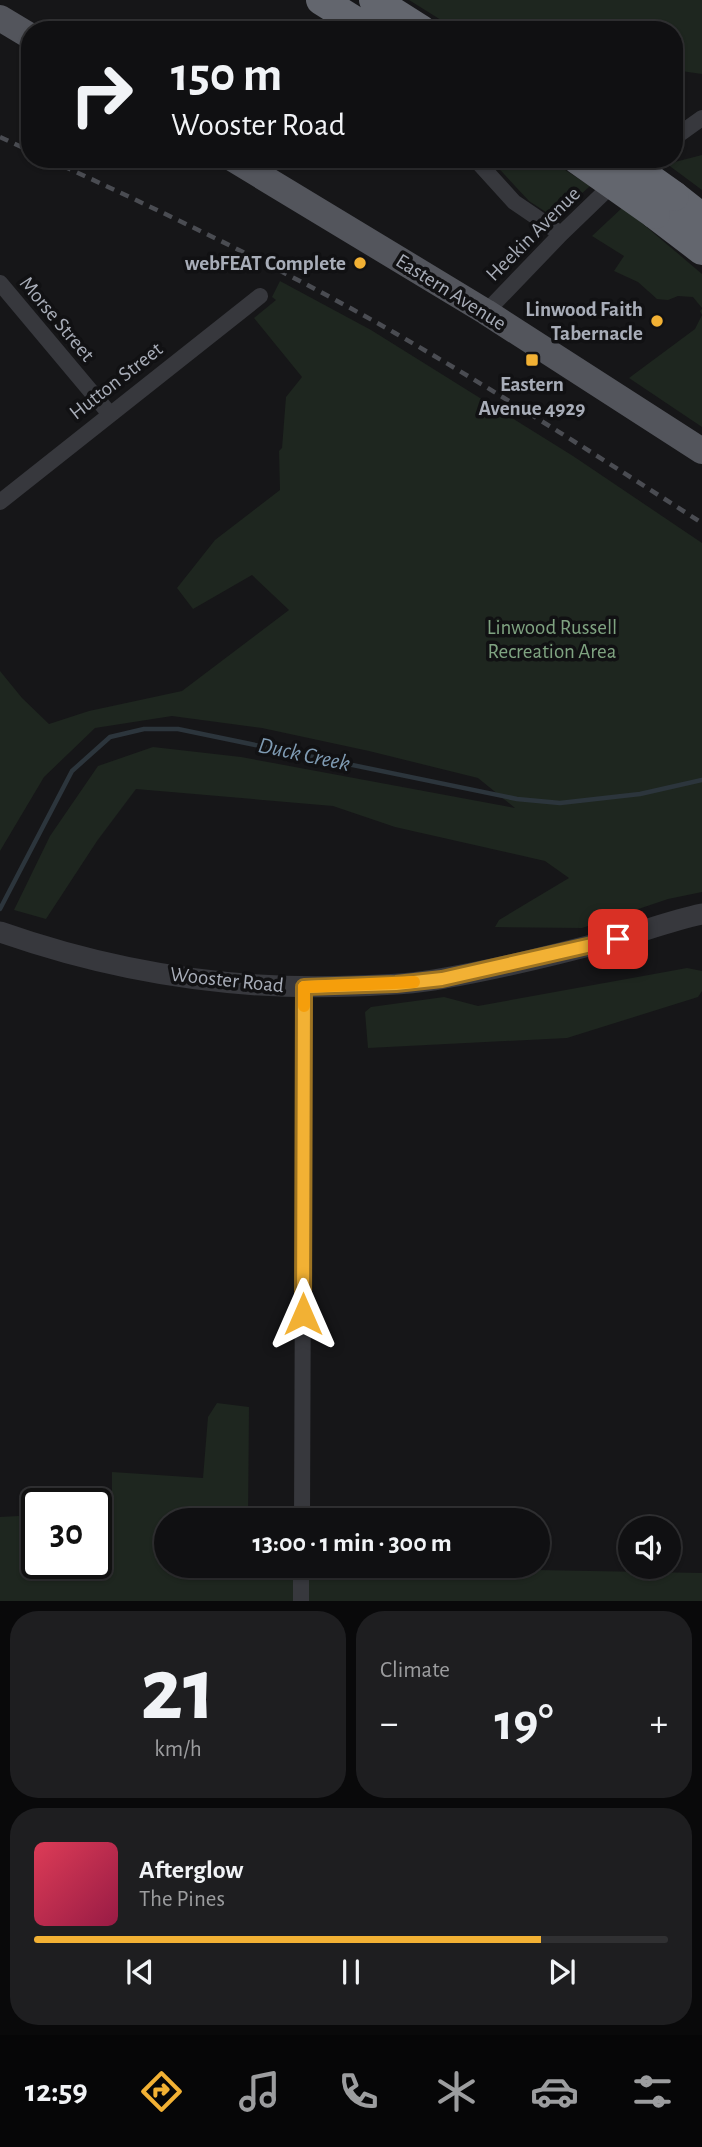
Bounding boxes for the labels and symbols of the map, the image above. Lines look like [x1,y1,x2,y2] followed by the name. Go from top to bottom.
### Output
[482,183,584,285] street label: Heekin Avenue
[392,250,510,334] street label: Eastern Avenue
[185,253,346,274] place label: webFEAT Complete
[352,255,368,271] marker: webFEAT Complete
[16,273,98,366] street label: Morse Street
[525,299,643,344] place label: Linwood Faith Tabernacle
[649,313,665,329] marker: Linwood Faith Tabernacle
[65,338,167,424] street label: Hutton Street
[524,352,540,368] marker: Eastern Avenue 4929
[479,374,586,419] place label: Eastern Avenue 4929
[487,617,617,662] park label: Linwood Russell Recreation Area
[256,734,352,776] water label: Duck Creek
[588,909,648,969] pin
[169,964,285,996] street label: Wooster Road
[266,1277,340,1351] position arrow
[21,1488,112,1579] speed limit sign: 30

